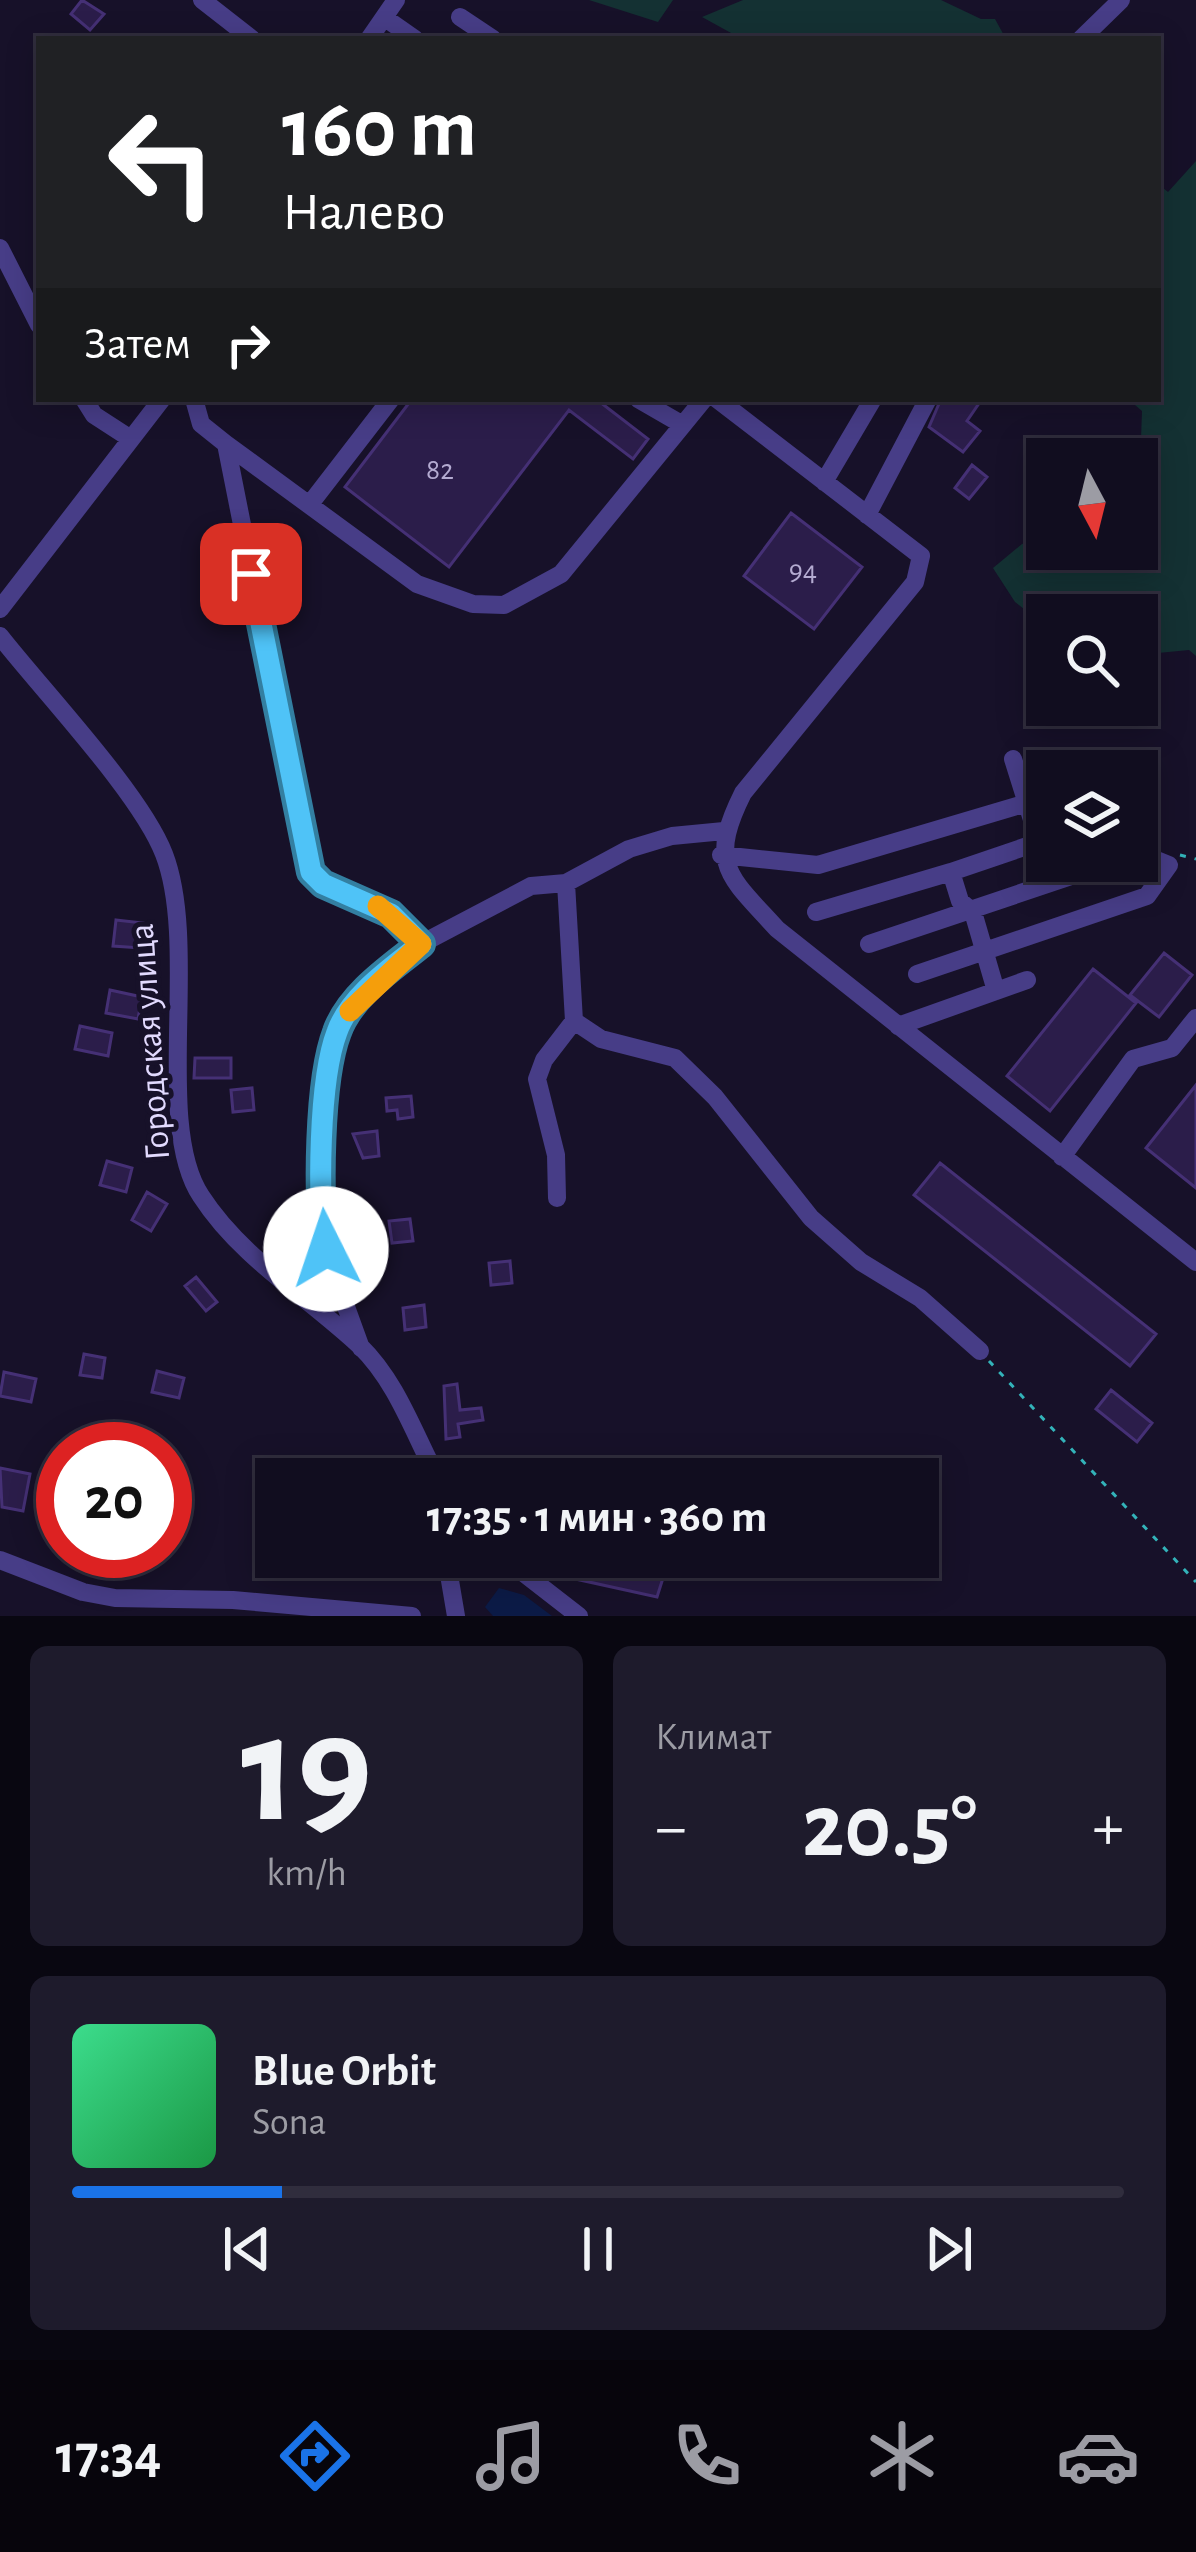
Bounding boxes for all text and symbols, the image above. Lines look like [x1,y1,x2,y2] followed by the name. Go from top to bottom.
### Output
[84,84,240,240] icon: left
[282,88,477,172] text: 160 m
[282,186,445,240] text: Налево
[215,312,281,378] icon: right
[84,322,191,367] text: Затем
[1026,438,1158,570] north arrow
[1026,438,1158,882] map controls
[426,455,454,485] house number: 82
[200,523,302,625] pin
[218,541,284,607] icon: arrive
[789,556,817,586] house number: 94
[1026,594,1158,726] button: search
[1026,750,1158,882] button: layers
[124,922,176,1162] street label: Городская улица
[263,1186,389,1312] position arrow
[36,1422,192,1578] speed limit sign: 20
[427,1495,767,1540] text: 17:35 · 1 мин · 360 m
[241,1694,372,1850] text: 19
[655,1718,771,1757] text: Климат
[802,1783,977,1873] text: 20.5°
[655,1795,687,1861] text: −
[1092,1795,1124,1861] text: +
[266,1854,347,1893] text: km/h
[252,2049,436,2094] text: Blue Orbit
[252,2103,327,2142] text: Sona
[214,2216,280,2282] icon: previous
[565,2216,631,2282] icon: pause
[916,2216,982,2282] icon: next
[273,2414,357,2498] icon: directions
[469,2414,553,2498] icon: music
[665,2414,749,2498] icon: phone
[860,2414,944,2498] icon: climate
[1056,2414,1140,2498] icon: car
[56,2429,161,2483] text: 17:34

